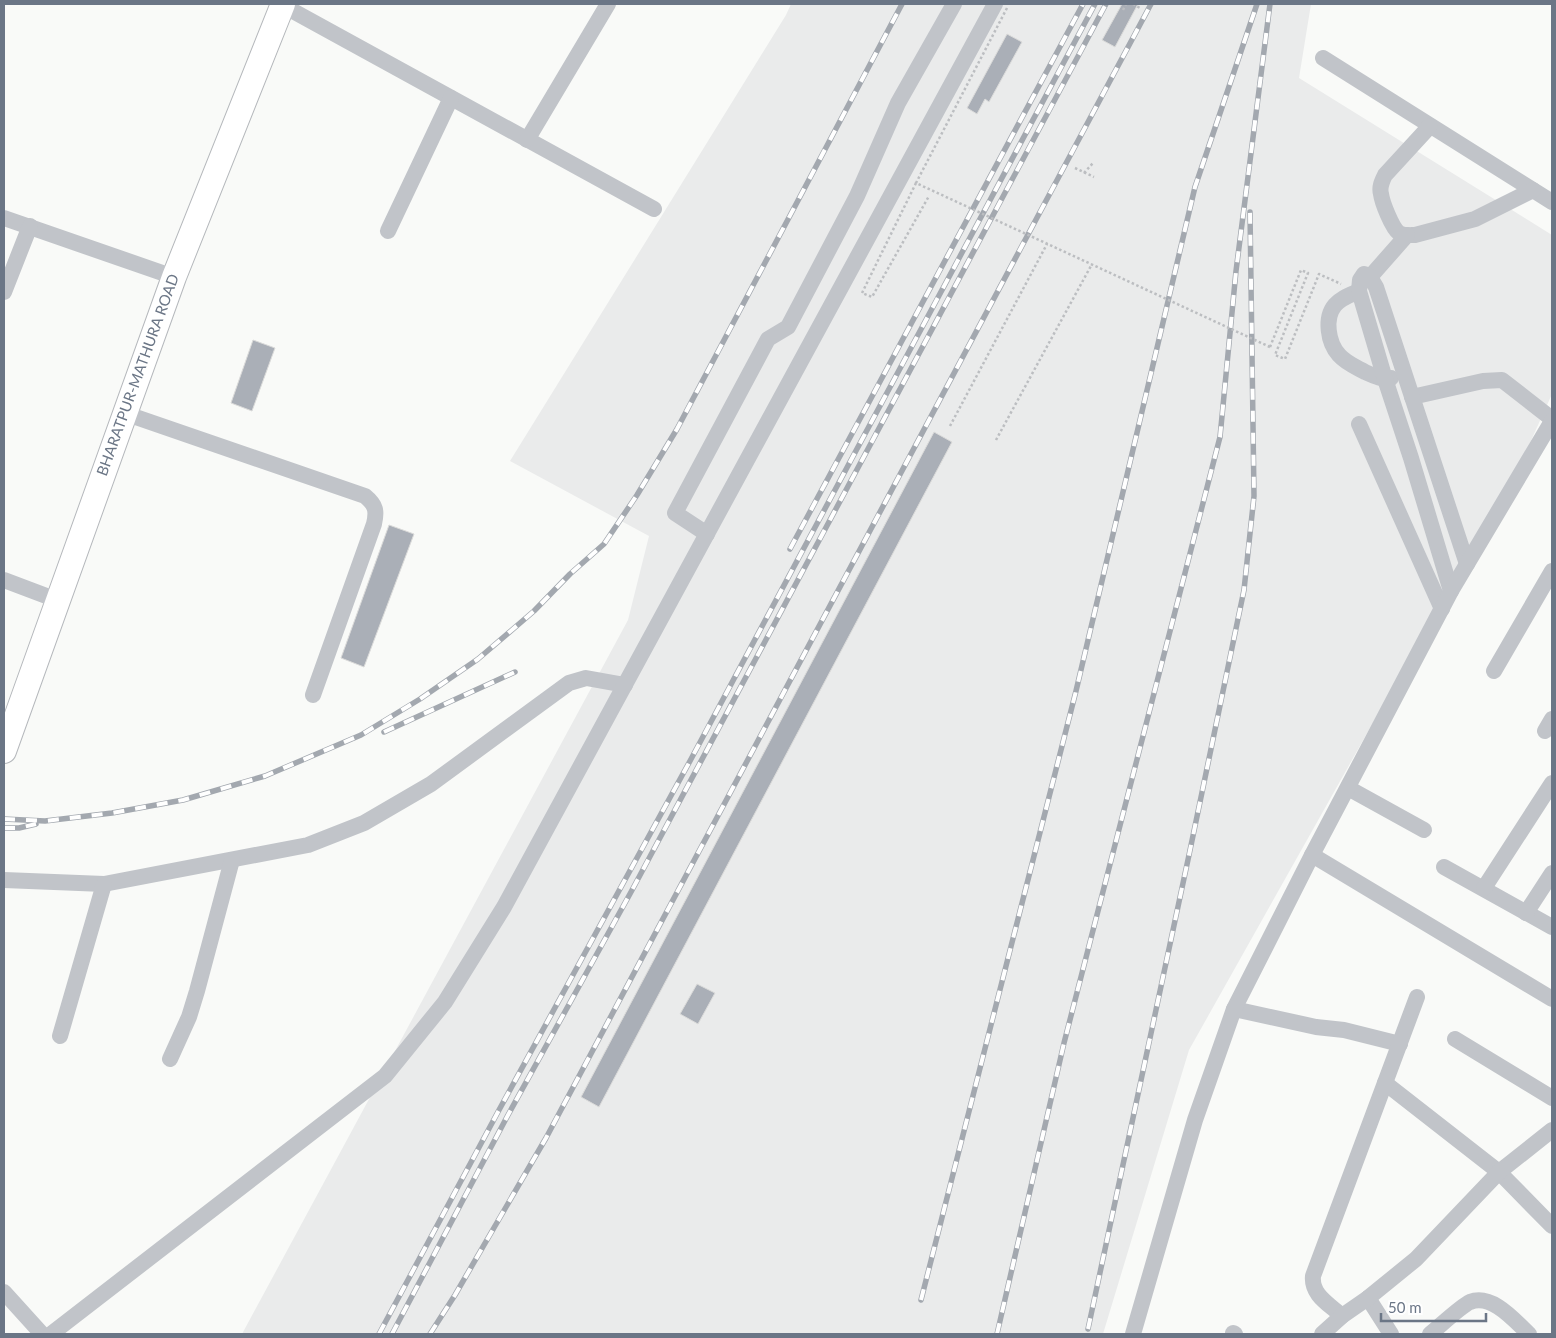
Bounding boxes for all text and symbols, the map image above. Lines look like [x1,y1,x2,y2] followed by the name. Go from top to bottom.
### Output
[92,271,182,478] street label: BHARATPUR-MATHURA ROAD
[1381,1290,1486,1322] scale bar
[1388,1298,1422,1316] text: 50 m

